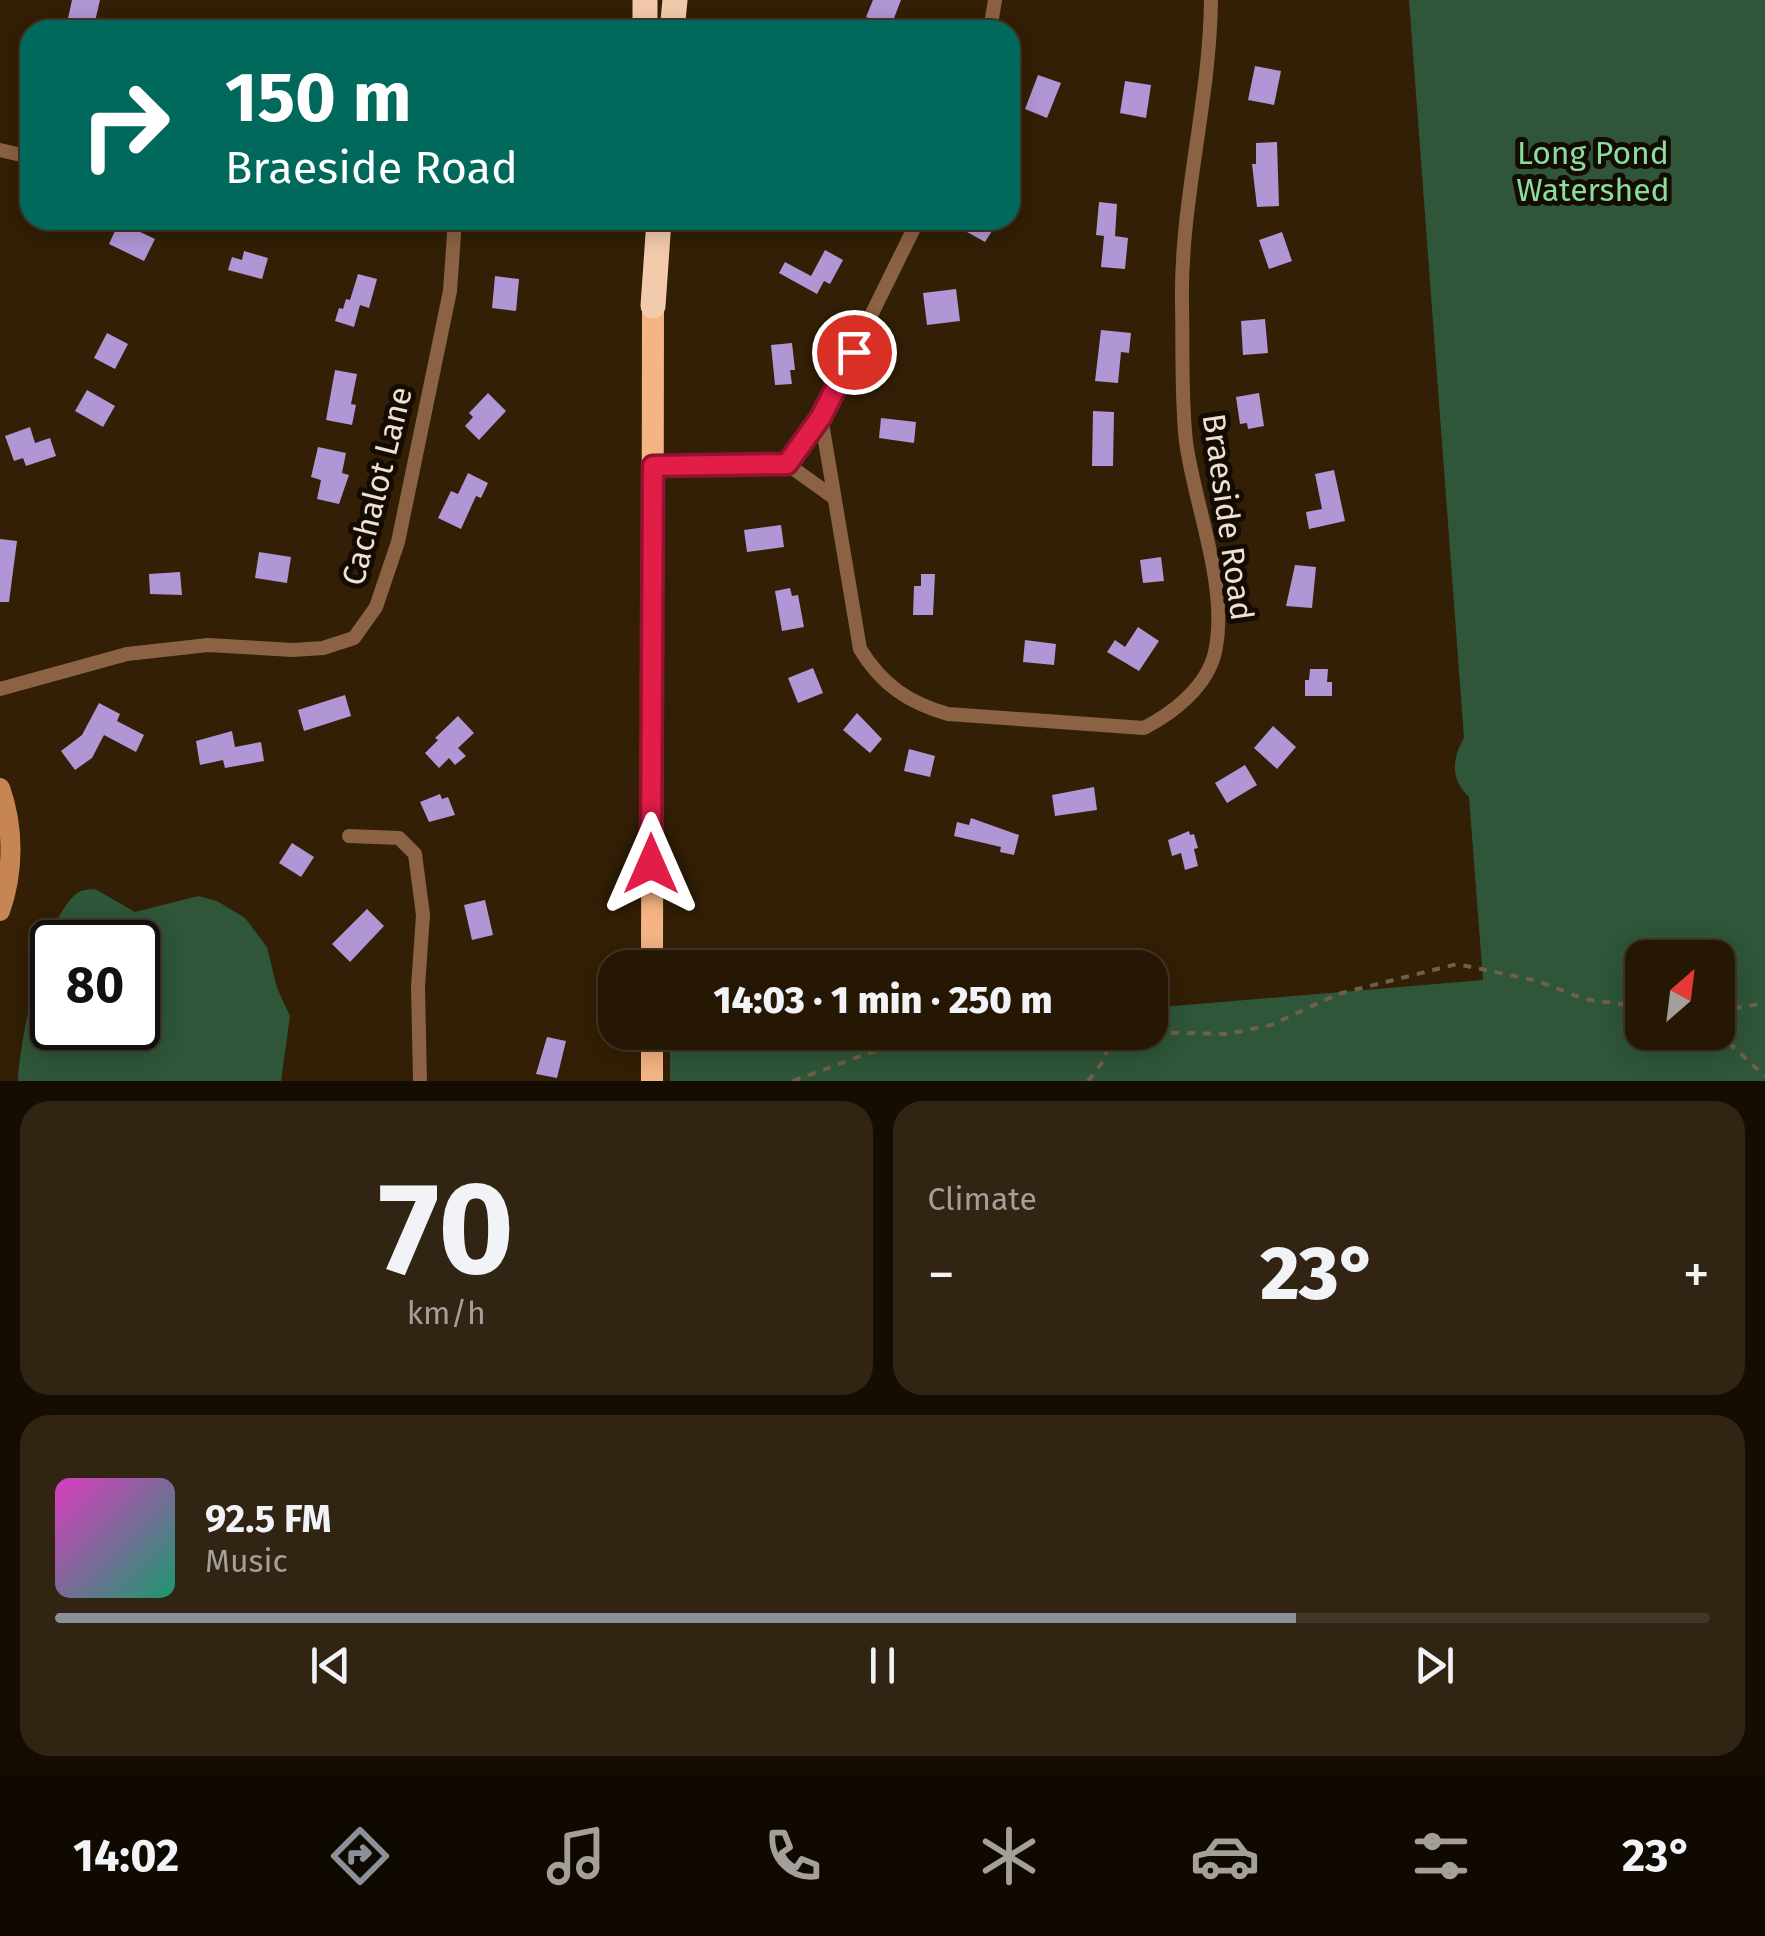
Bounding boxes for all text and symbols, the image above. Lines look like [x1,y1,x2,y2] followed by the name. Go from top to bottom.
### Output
[225,56,412,140] text: 150 m
[60,60,190,190] icon: right
[1516,134,1670,209] park label: Long Pond Watershed
[225,141,518,195] text: Braeside Road
[812,310,897,395] pin
[827,325,882,380] icon: arrive
[334,383,420,589] street label: Cachalot Lane
[1195,411,1261,623] street label: Braeside Road
[599,812,703,916] position arrow
[30,920,160,1050] speed limit sign: 80
[1625,940,1735,1050] north arrow
[1625,940,1735,1050] map controls
[714,977,1053,1023] text: 14:03 · 1 min · 250 m
[379,1151,514,1307] text: 70
[928,1180,1037,1218] text: Climate
[1260,1229,1377,1319] text: 23°
[928,1242,955,1308] text: −
[1683,1242,1710,1308] text: +
[407,1294,486,1332] text: km/h
[205,1496,331,1542] text: 92.5 FM
[205,1542,288,1580] text: Music
[303,1638,358,1693] icon: previous
[855,1638,910,1693] icon: pause
[1407,1638,1462,1693] icon: next
[325,1821,395,1891] icon: directions
[541,1821,611,1891] icon: music
[758,1821,828,1891] icon: phone
[974,1821,1044,1891] icon: climate
[1190,1821,1260,1891] icon: car
[1406,1821,1476,1891] icon: filters
[73,1829,179,1883] text: 14:02
[1622,1829,1692,1883] text: 23°

